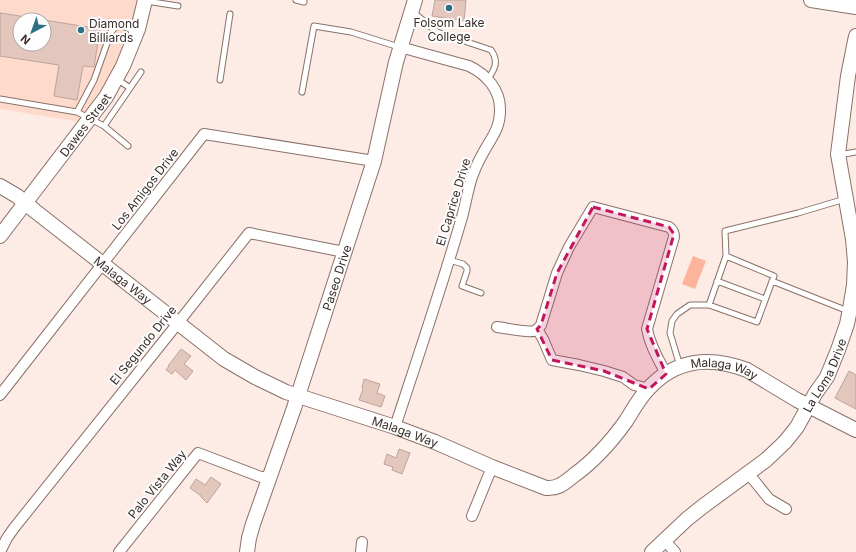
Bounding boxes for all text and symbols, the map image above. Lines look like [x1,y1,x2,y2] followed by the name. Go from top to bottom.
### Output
[444,3,454,13] marker: Folsom Lake College
[12,12,52,52] north arrow
[414,15,484,44] place label: Folsom Lake College
[89,16,139,45] place label: Diamond Billiards
[76,25,86,35] marker: Diamond Billiards
[18,32,33,48] text: N
[56,91,114,159] street label: Dawes Street
[108,145,182,233] street label: Los Amigos Drive
[433,156,473,248] street label: El Caprice Drive
[319,243,354,312] street label: Paseo Drive
[91,253,155,307] street label: Malaga Way
[107,302,179,388] street label: El Segundo Drive
[799,336,849,415] street label: La Loma Drive
[690,354,761,383] street label: Malaga Way
[370,413,441,450] street label: Malaga Way
[125,446,189,521] street label: Palo Vista Way

